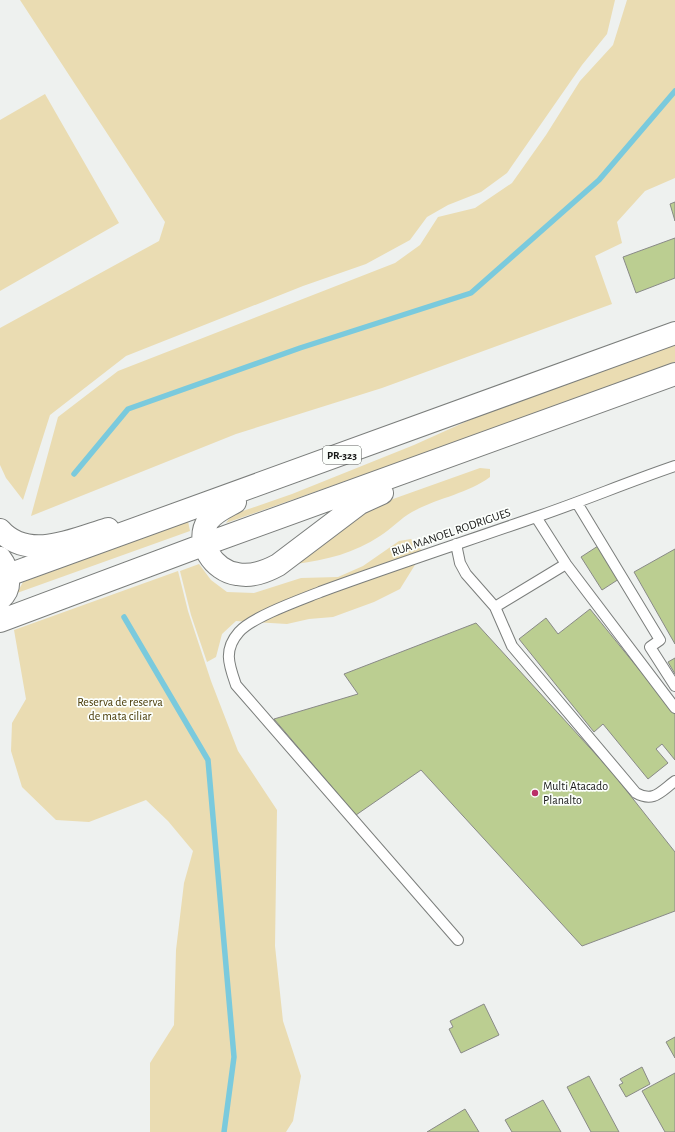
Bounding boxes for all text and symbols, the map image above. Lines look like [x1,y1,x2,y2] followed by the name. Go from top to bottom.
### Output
[323,446,361,464] road number: PR-323
[390,506,512,558] street label: RUA MANOEL RODRIGUES
[77,696,163,722] park label: Reserva de reserva de mata ciliar
[543,780,608,806] place label: Multi Atacado Planalto
[530,788,540,798] marker: Multi Atacado Planalto

